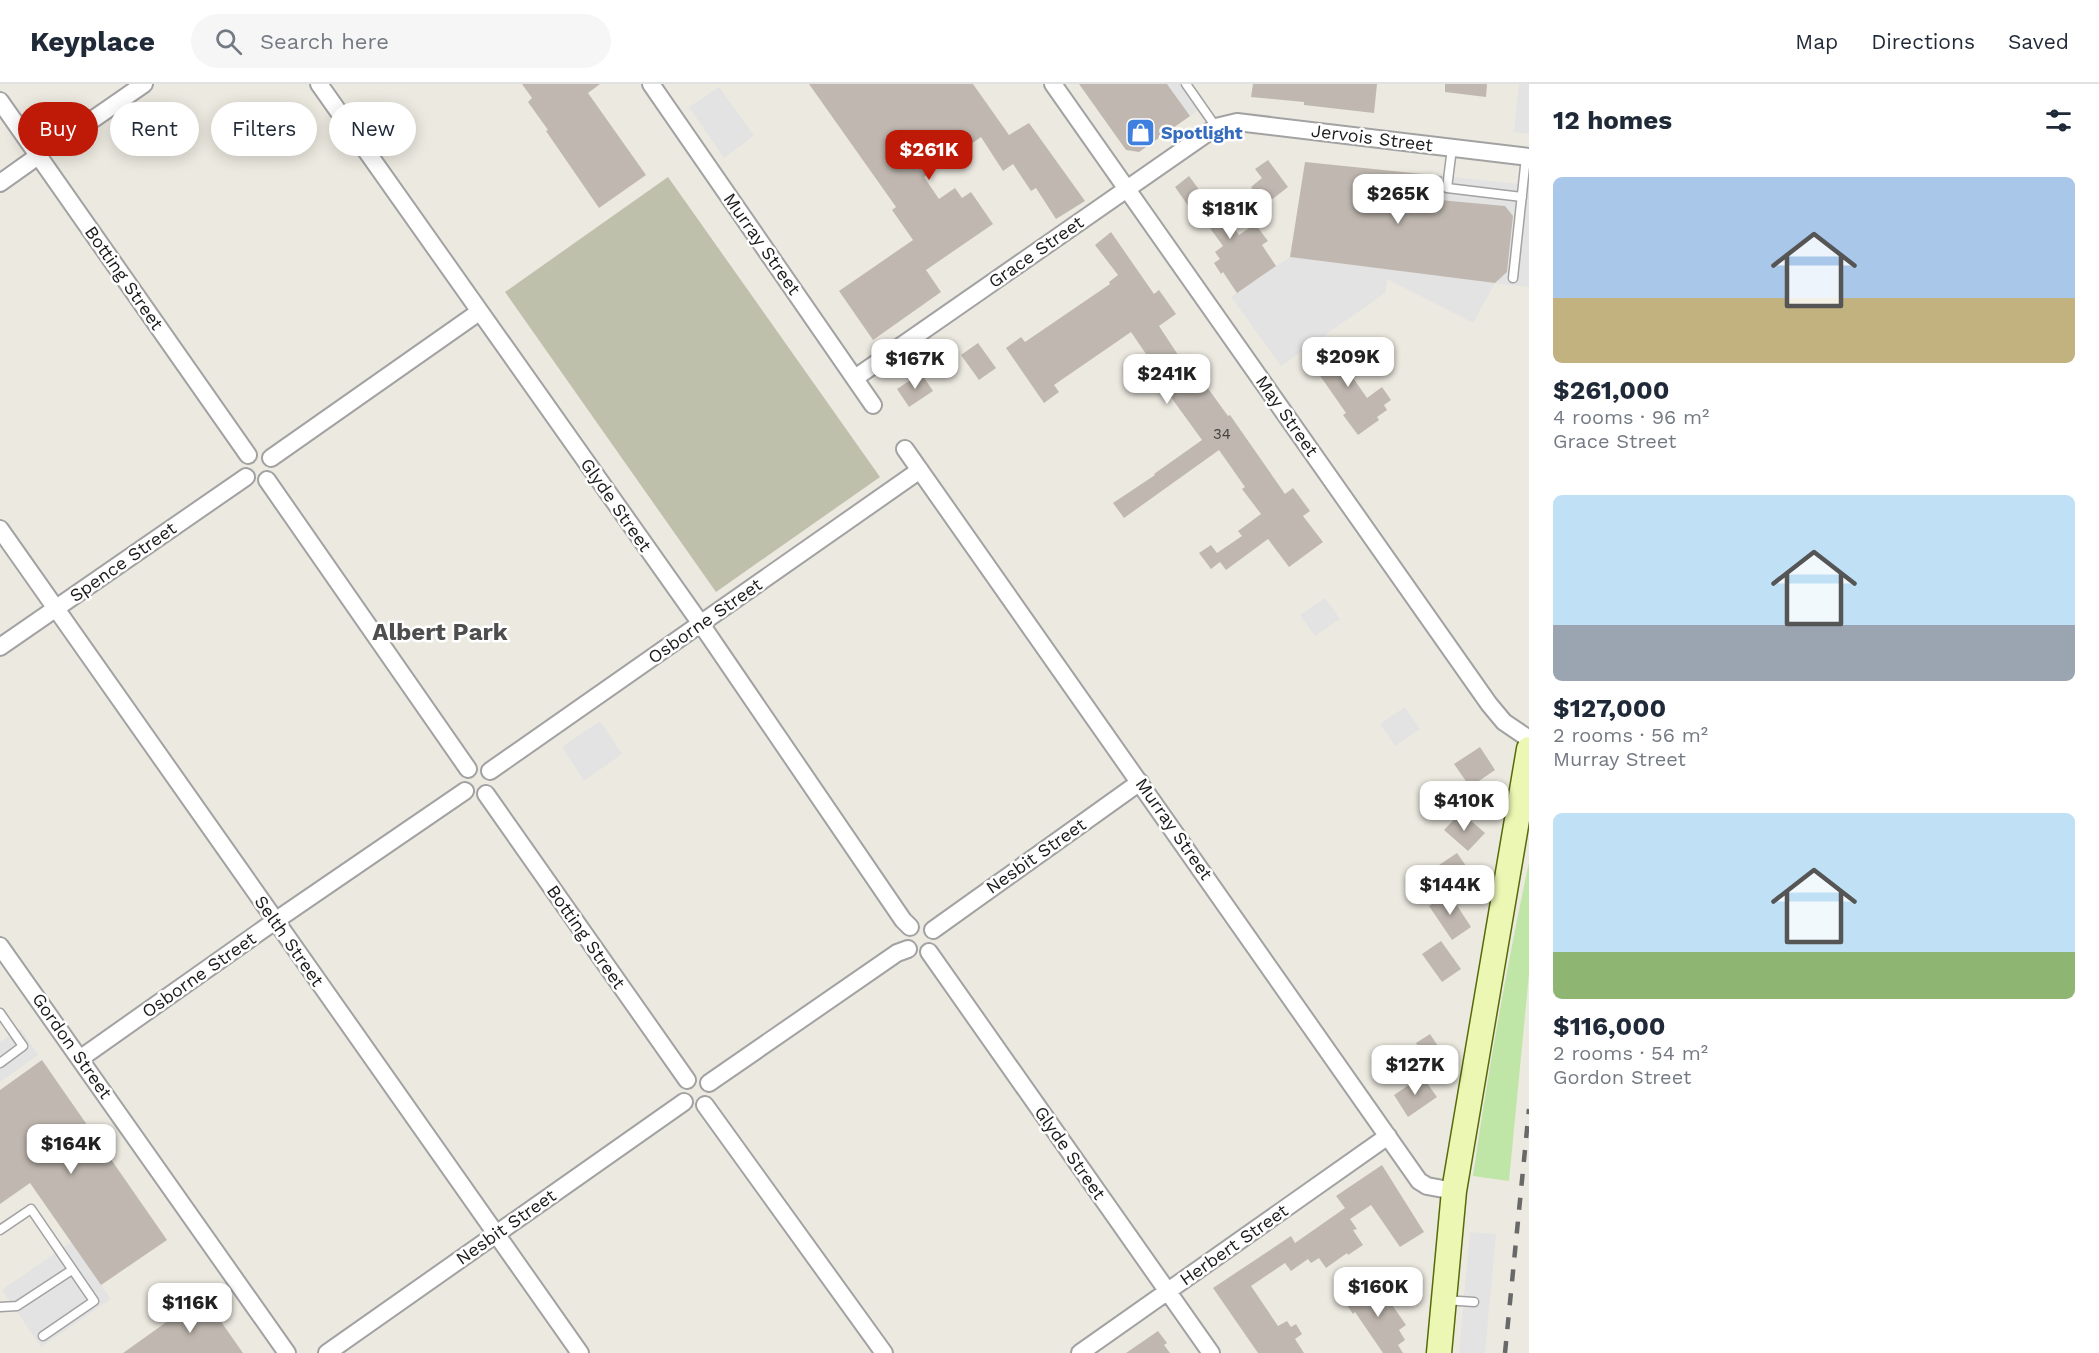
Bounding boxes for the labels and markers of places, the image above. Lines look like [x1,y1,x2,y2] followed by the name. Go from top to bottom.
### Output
[1124,117,1156,149] shop icon: Spotlight
[1161,122,1243,143] place label: Spotlight
[887,130,971,181] pin: $261K
[1356,174,1440,225] pin: $265K
[1188,189,1272,240] pin: $181K
[1306,337,1390,388] pin: $209K
[873,339,957,390] pin: $167K
[1125,354,1209,405] pin: $241K
[1422,781,1506,832] pin: $410K
[1408,865,1492,916] pin: $144K
[1373,1045,1457,1096] pin: $127K
[29,1124,113,1175] pin: $164K
[1336,1267,1420,1318] pin: $160K
[148,1283,232,1334] pin: $116K

